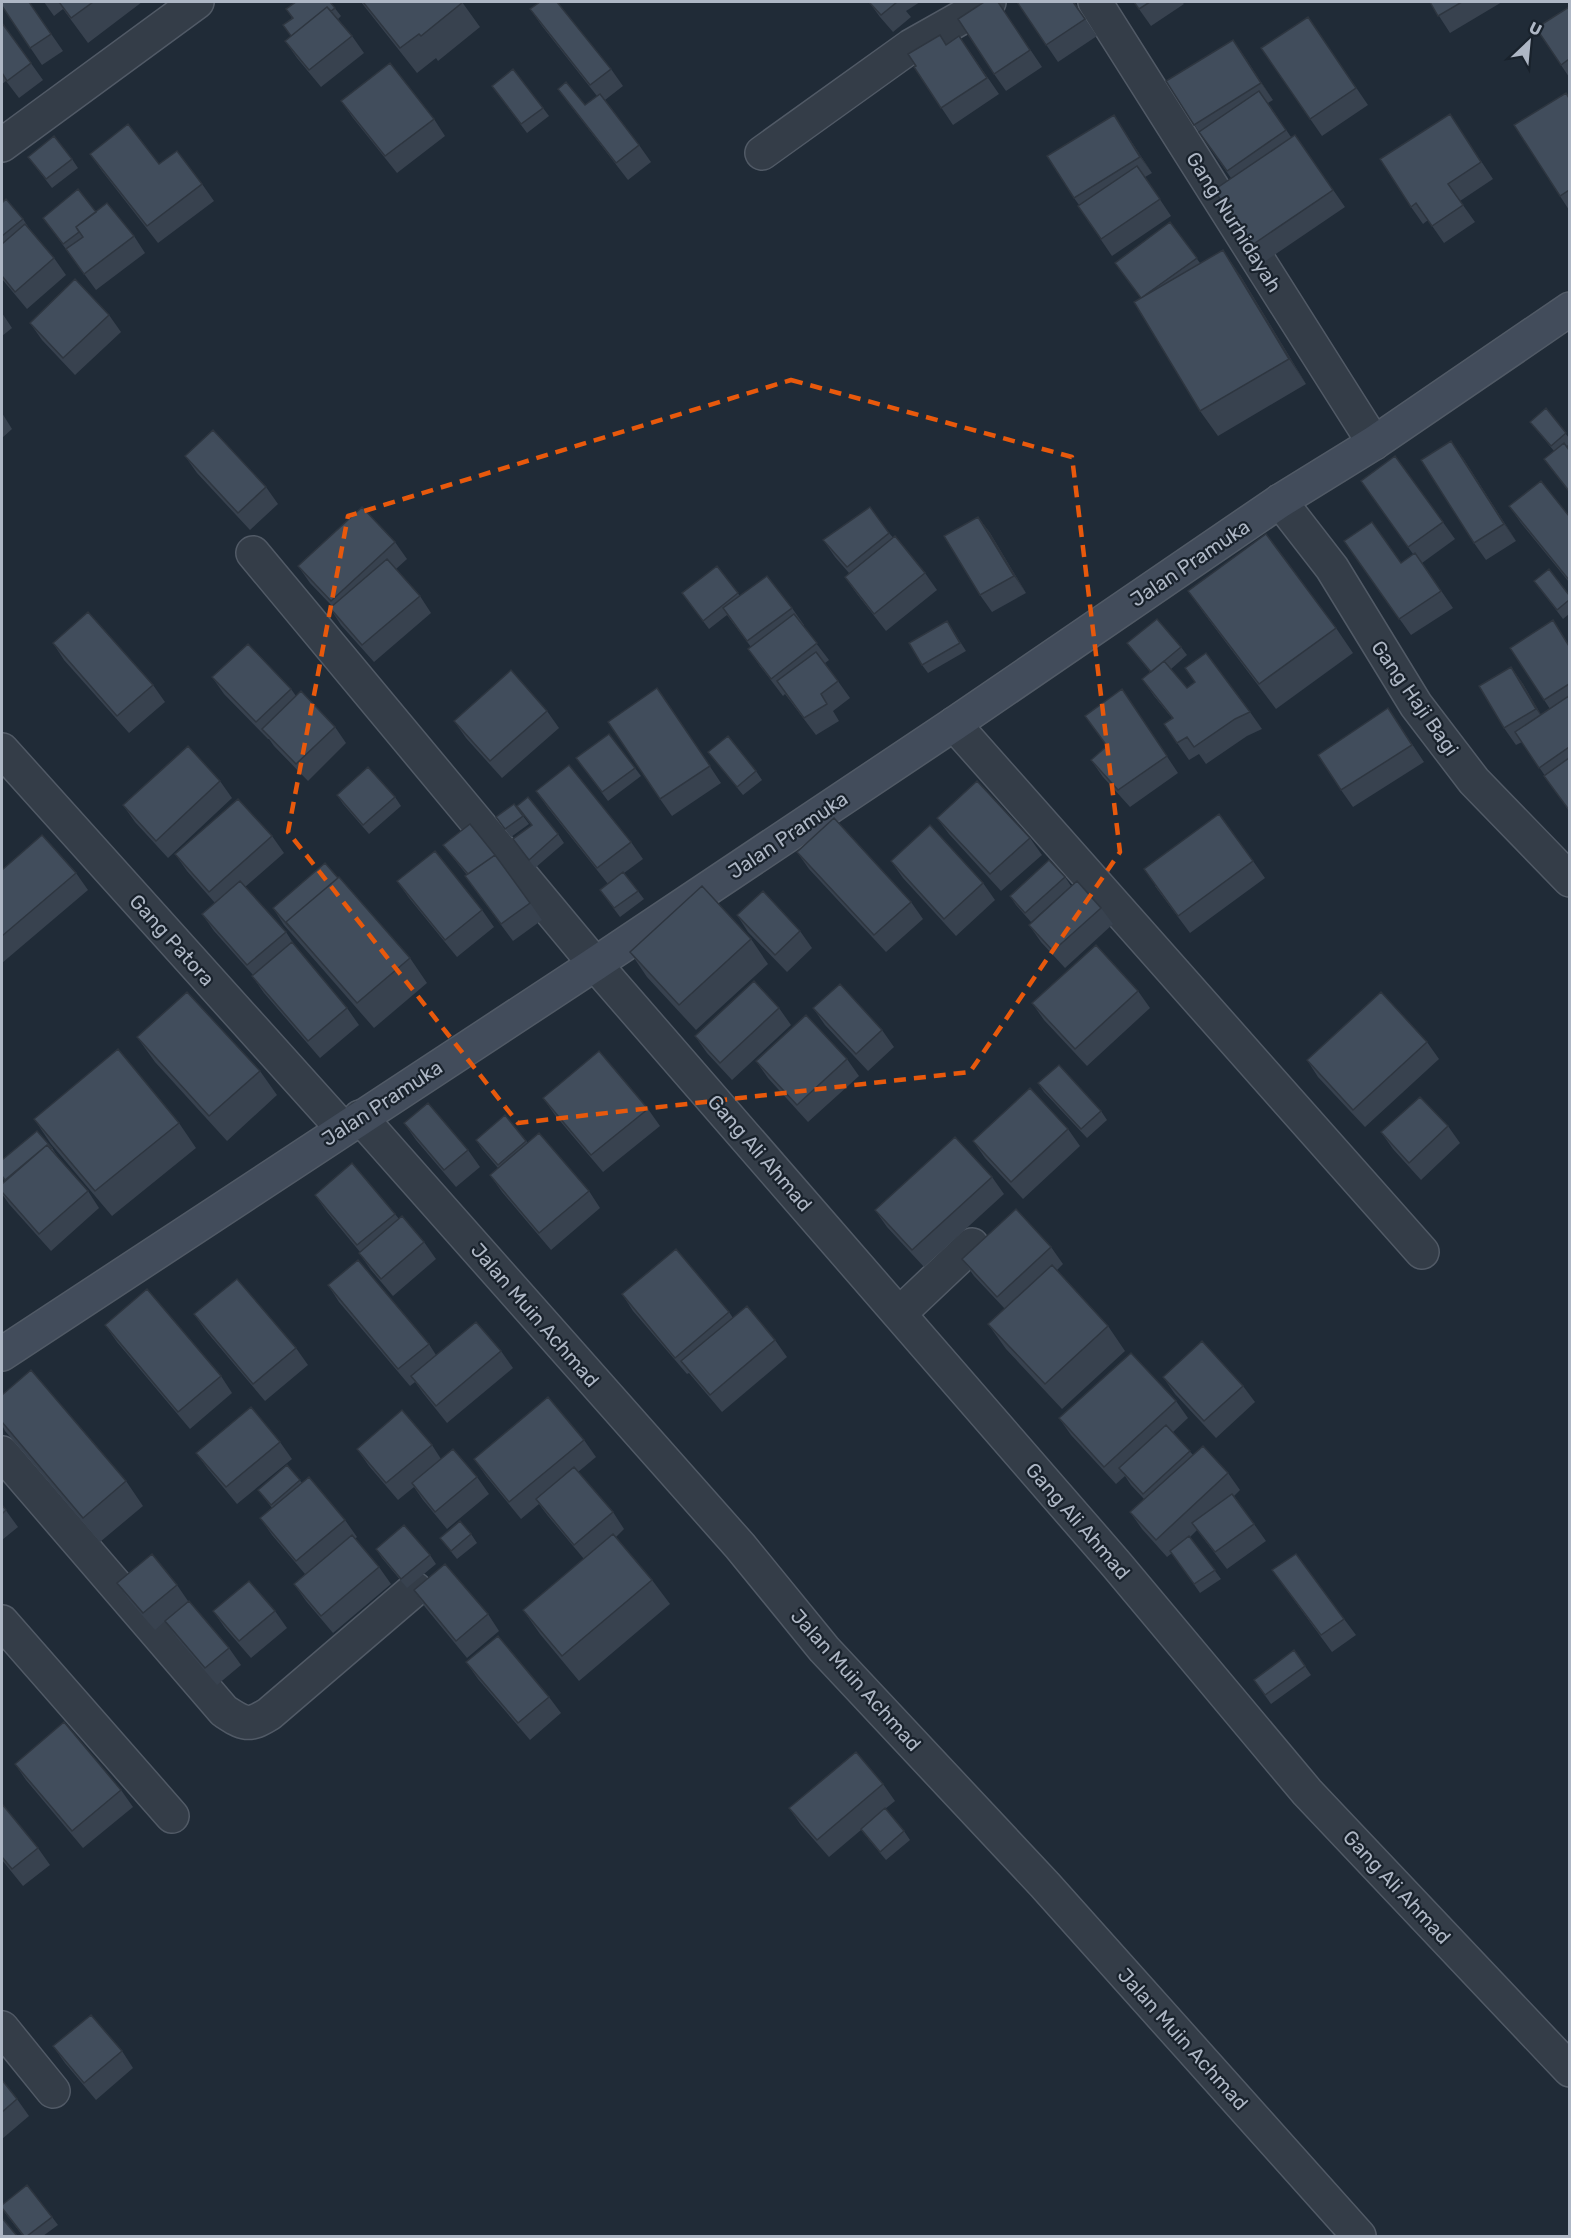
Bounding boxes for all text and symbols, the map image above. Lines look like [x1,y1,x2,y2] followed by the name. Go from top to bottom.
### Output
[1499,12,1559,72] north arrow
[1526,18,1545,40] text: U
[1181,147,1287,297] street label: Gang Nurhidayah
[1126,514,1254,612] street label: Jalan Pramuka
[1366,636,1464,760] street label: Gang Haji Bagi
[724,786,852,884] street label: Jalan Pramuka
[125,889,219,991] street label: Gang Patora
[317,1055,447,1151] street label: Jalan Pramuka
[703,1090,817,1216] street label: Gang Ali Ahmad
[466,1238,604,1392] street label: Jalan Muin Achmad
[1021,1458,1135,1584] street label: Gang Ali Ahmad
[786,1604,926,1756] street label: Jalan Muin Achmad
[1338,1825,1456,1949] street label: Gang Ali Ahmad
[1113,1963,1253,2115] street label: Jalan Muin Achmad

